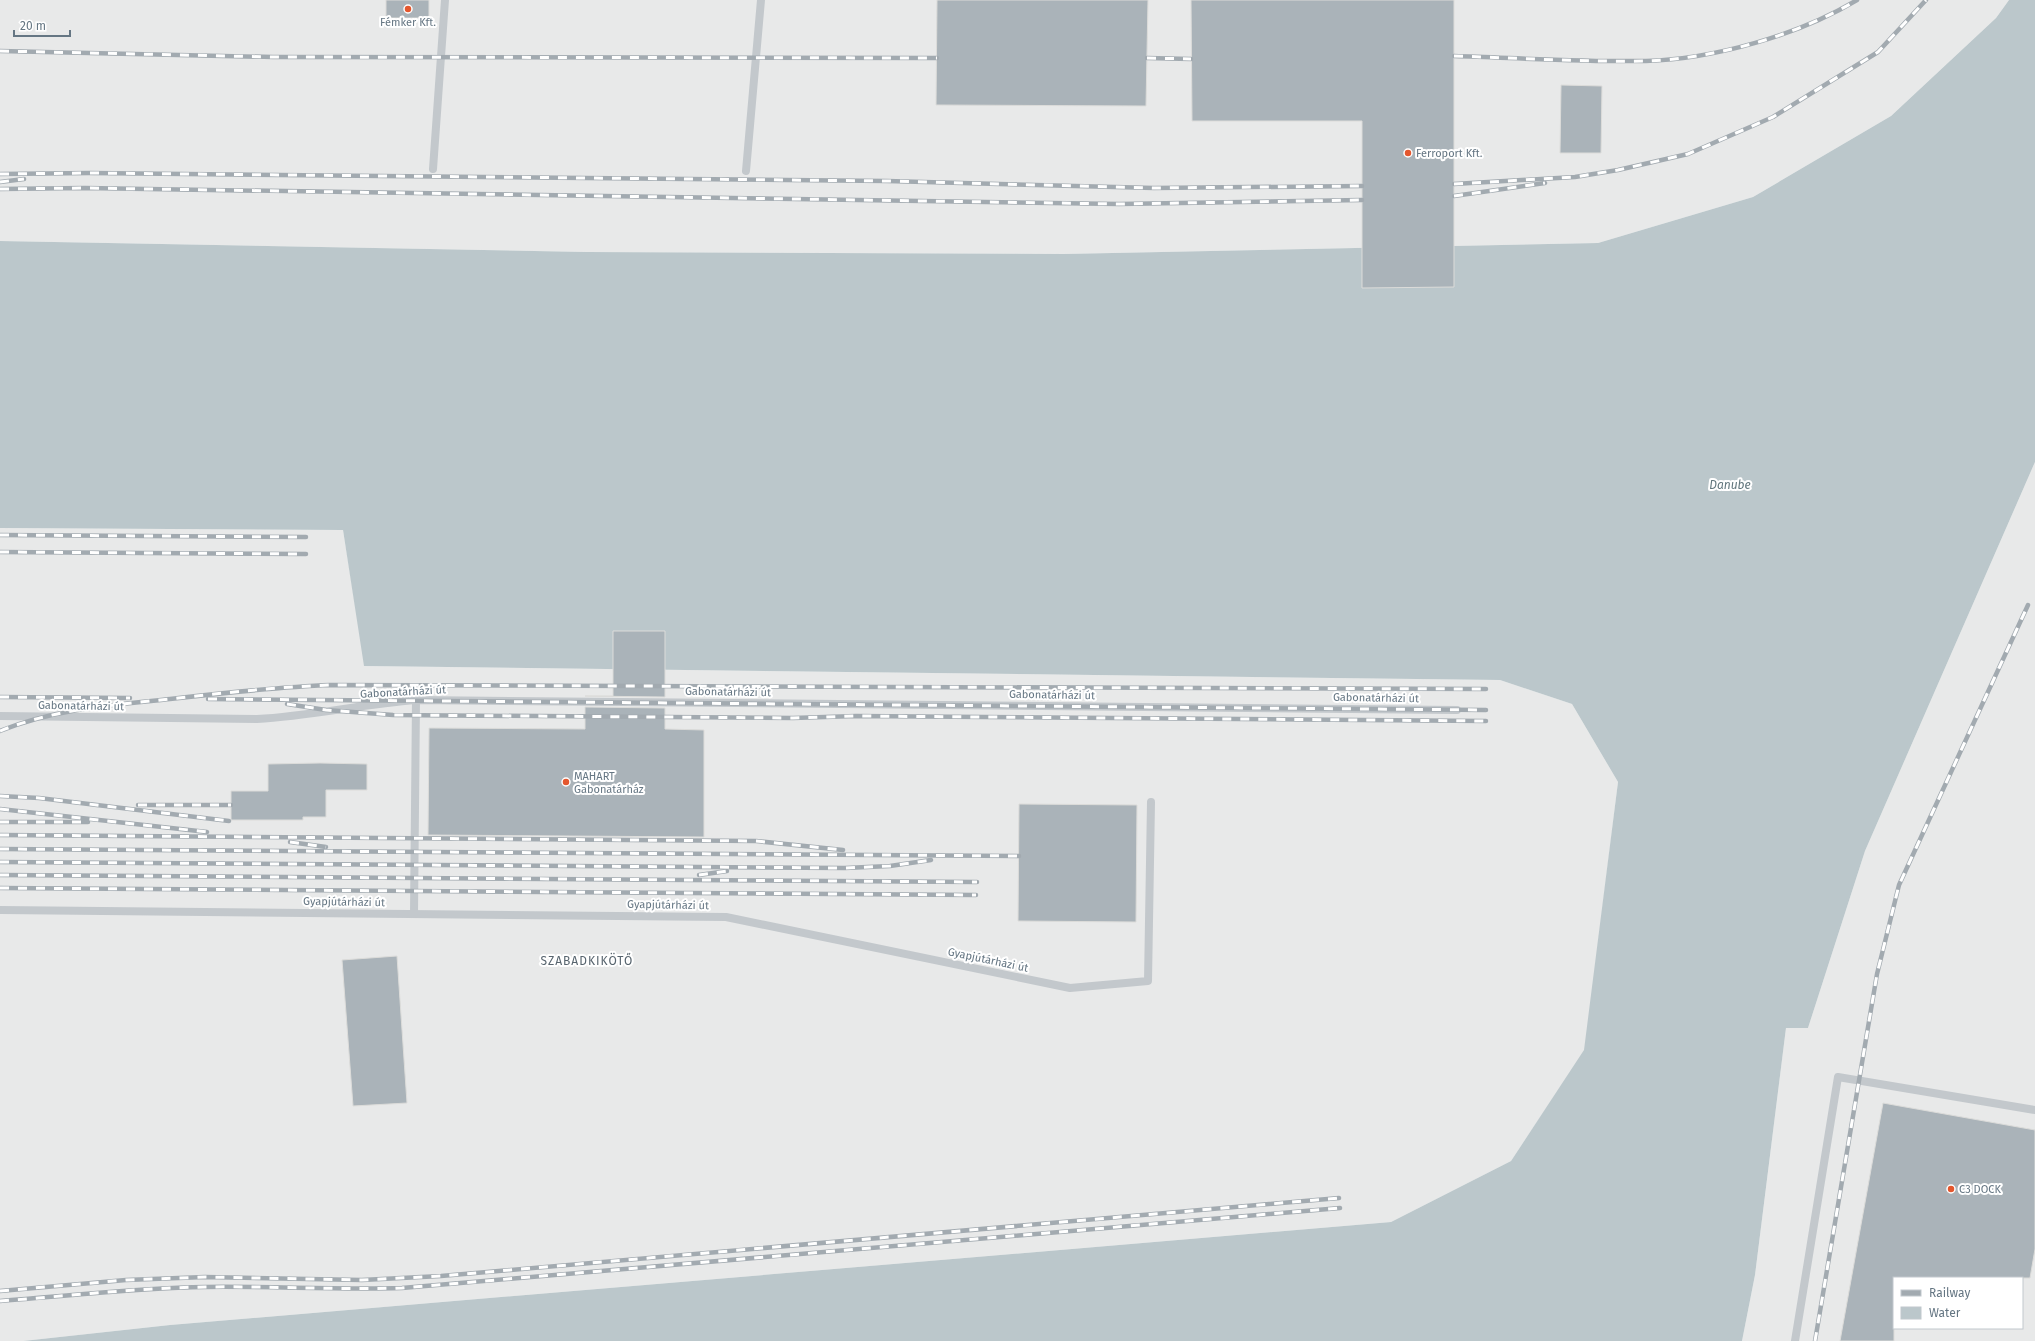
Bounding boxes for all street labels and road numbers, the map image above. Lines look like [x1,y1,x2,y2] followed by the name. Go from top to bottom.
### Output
[360,683,446,701] street label: Gabonatárházi út
[685,685,771,699] street label: Gabonatárházi út
[1009,688,1095,702] street label: Gabonatárházi út
[1333,691,1419,705] street label: Gabonatárházi út
[38,699,124,713] street label: Gabonatárházi út
[303,895,385,909] street label: Gyapjútárházi út
[627,898,709,912] street label: Gyapjútárházi út
[947,945,1029,975] street label: Gyapjútárházi út

